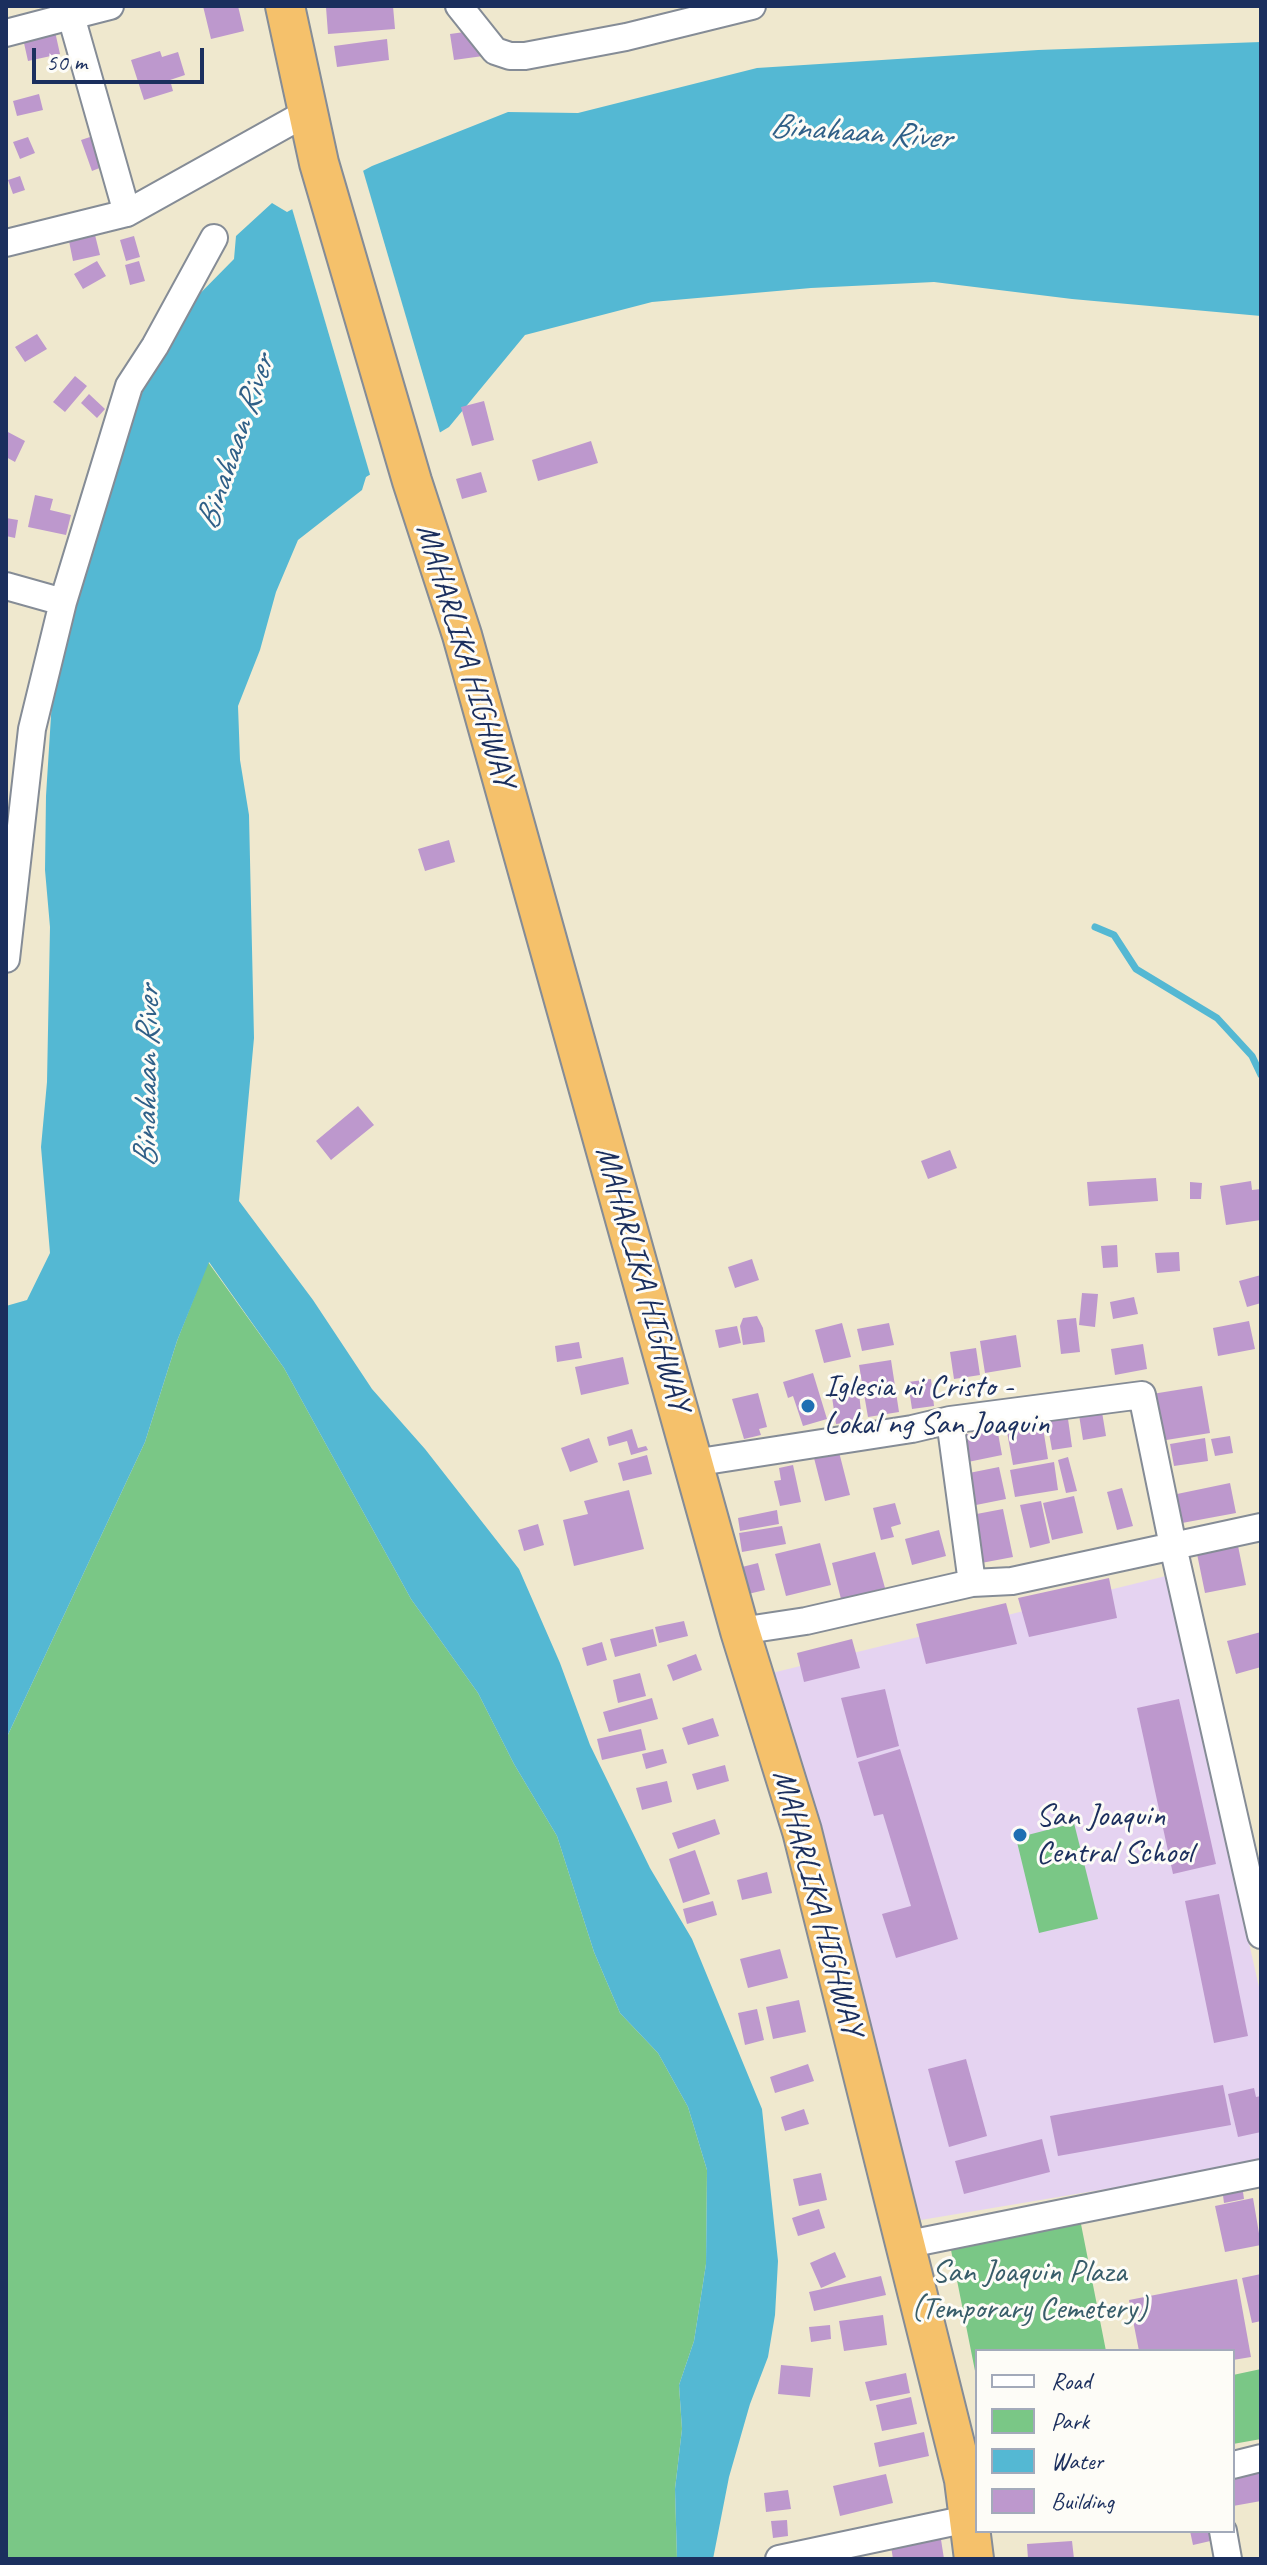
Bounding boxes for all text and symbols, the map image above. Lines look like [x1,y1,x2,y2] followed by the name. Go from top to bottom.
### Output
[36,32,208,82] scale bar
[46,47,87,77] text: 50 m
[769,106,951,160] water label: Binahaan River
[187,351,285,535] water label: Binahaan River
[407,520,523,792] street label: MAHARLIKA HIGHWAY
[126,986,170,1168] water label: Binahaan River
[586,1142,698,1416] street label: MAHARLIKA HIGHWAY
[824,1369,1049,1444] place label: Iglesia ni Cristo - Lokal ng San Joaquin
[799,1397,817,1415] marker: Iglesia ni Cristo - Lokal ng San Joaquin
[763,1766,871,2040] street label: MAHARLIKA HIGHWAY
[1036,1798,1193,1873] place label: San Joaquin Central School
[1011,1826,1029,1844] marker: San Joaquin Central School
[911,2254,1147,2329] park label: San Joaquin Plaza (Temporary Cemetery)
[975,2349,1235,2533] legend
[1051,2366,1091,2396] text: Road
[1051,2406,1089,2436] text: Park
[1051,2446,1103,2476] text: Water
[1051,2486,1114,2516] text: Building

